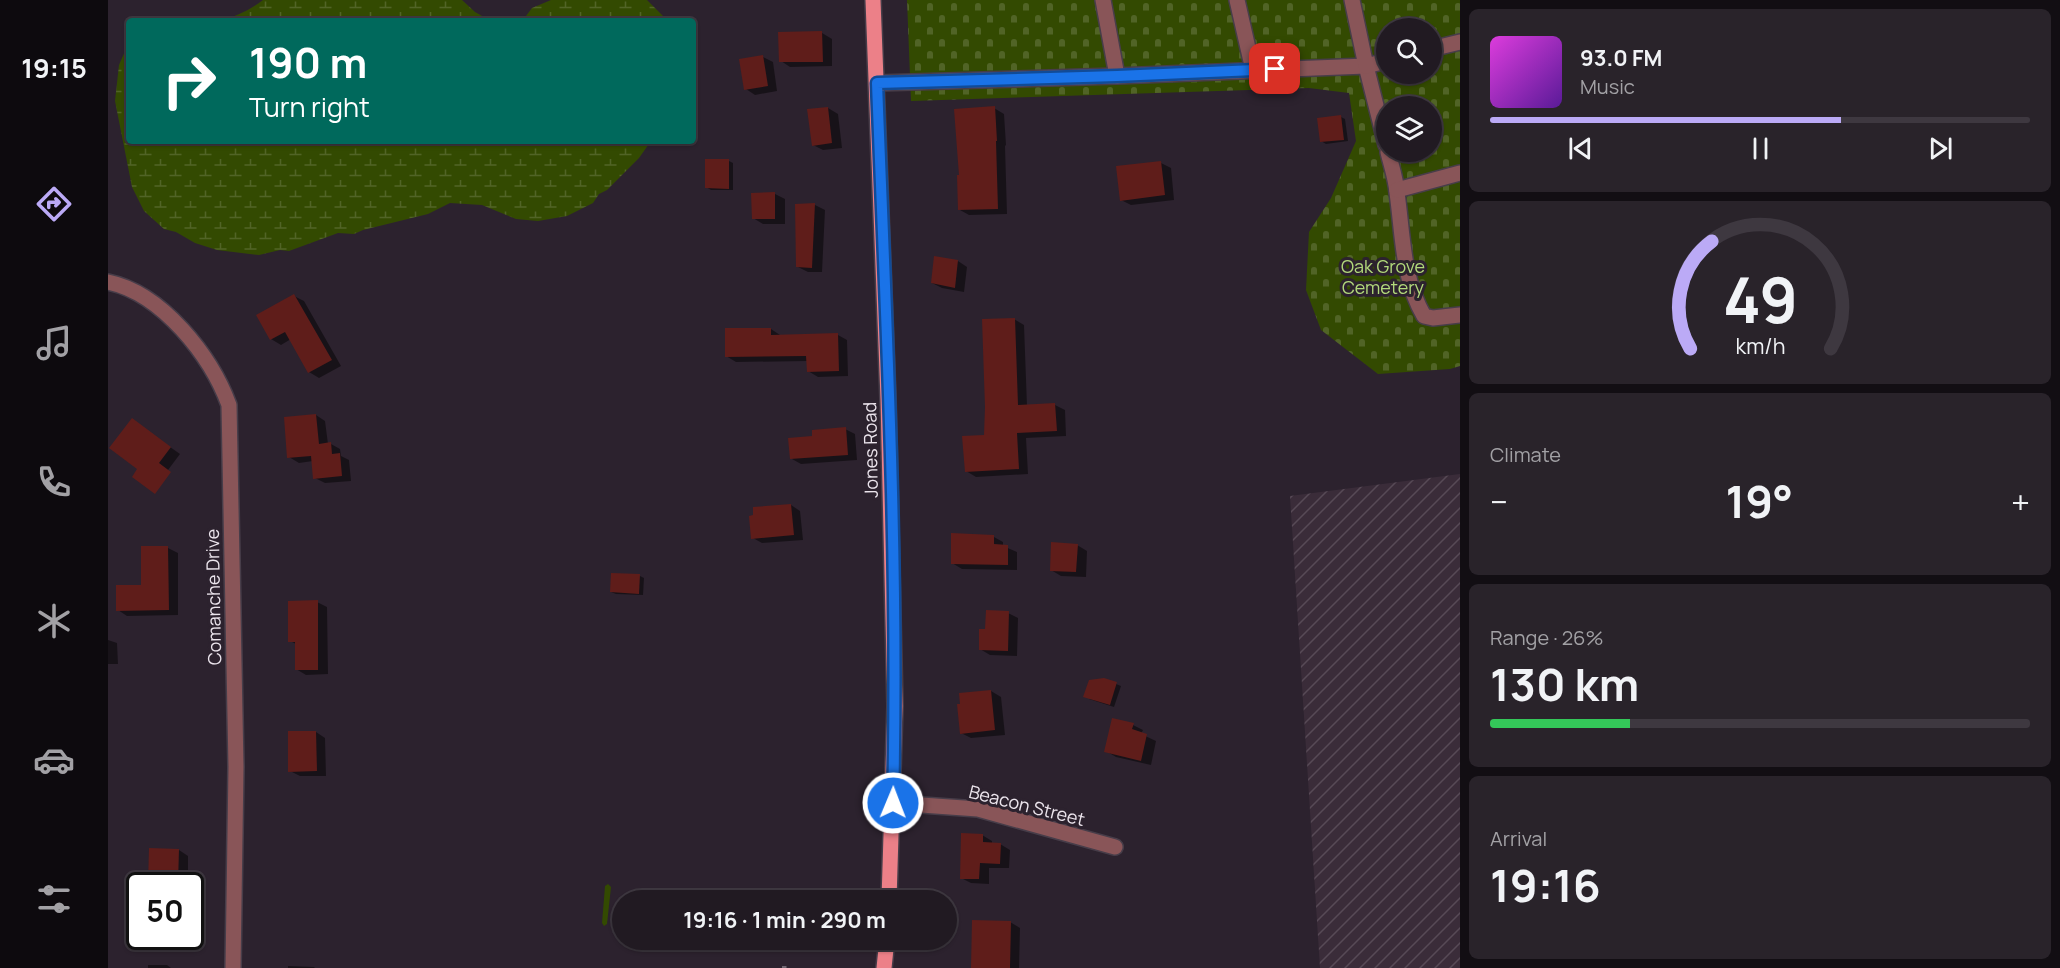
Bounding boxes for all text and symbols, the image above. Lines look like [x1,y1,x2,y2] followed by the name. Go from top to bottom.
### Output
[1376,18,1442,162] map controls
[1376,18,1442,84] button: search
[249,33,367,91] text: 190 m
[150,42,228,120] icon: right
[1249,43,1300,94] pin
[1580,43,1662,73] text: 93.0 FM
[21,49,87,86] text: 19:15
[1258,52,1291,85] icon: arrive
[1580,73,1635,100] text: Music
[249,88,370,125] text: Turn right
[1376,96,1442,162] button: layers
[1564,132,1597,165] icon: previous
[1744,132,1777,165] icon: pause
[1924,132,1957,165] icon: next
[33,183,75,225] icon: directions
[1341,254,1425,299] park label: Oak Grove Cemetery
[1722,256,1798,342] text: 49
[33,322,75,364] icon: music
[1735,332,1785,361] text: km/h
[857,402,883,498] street label: Jones Road
[1490,441,1561,468] text: Climate
[33,461,75,503] icon: phone
[1725,470,1793,532] text: 19°
[1490,479,1508,524] text: −
[2011,479,2030,524] text: +
[200,529,226,665] street label: Comanche Drive
[33,600,75,642] icon: climate
[1490,624,1604,651] text: Range · 26%
[1490,653,1639,715] text: 130 km
[33,739,75,781] icon: car
[861,771,925,835] position arrow
[966,779,1088,831] street label: Beacon Street
[1490,825,1547,852] text: Arrival
[1490,854,1601,916] text: 19:16
[126,872,204,950] speed limit sign: 50
[33,878,75,920] icon: filters
[683,905,886,935] text: 19:16 · 1 min · 290 m

